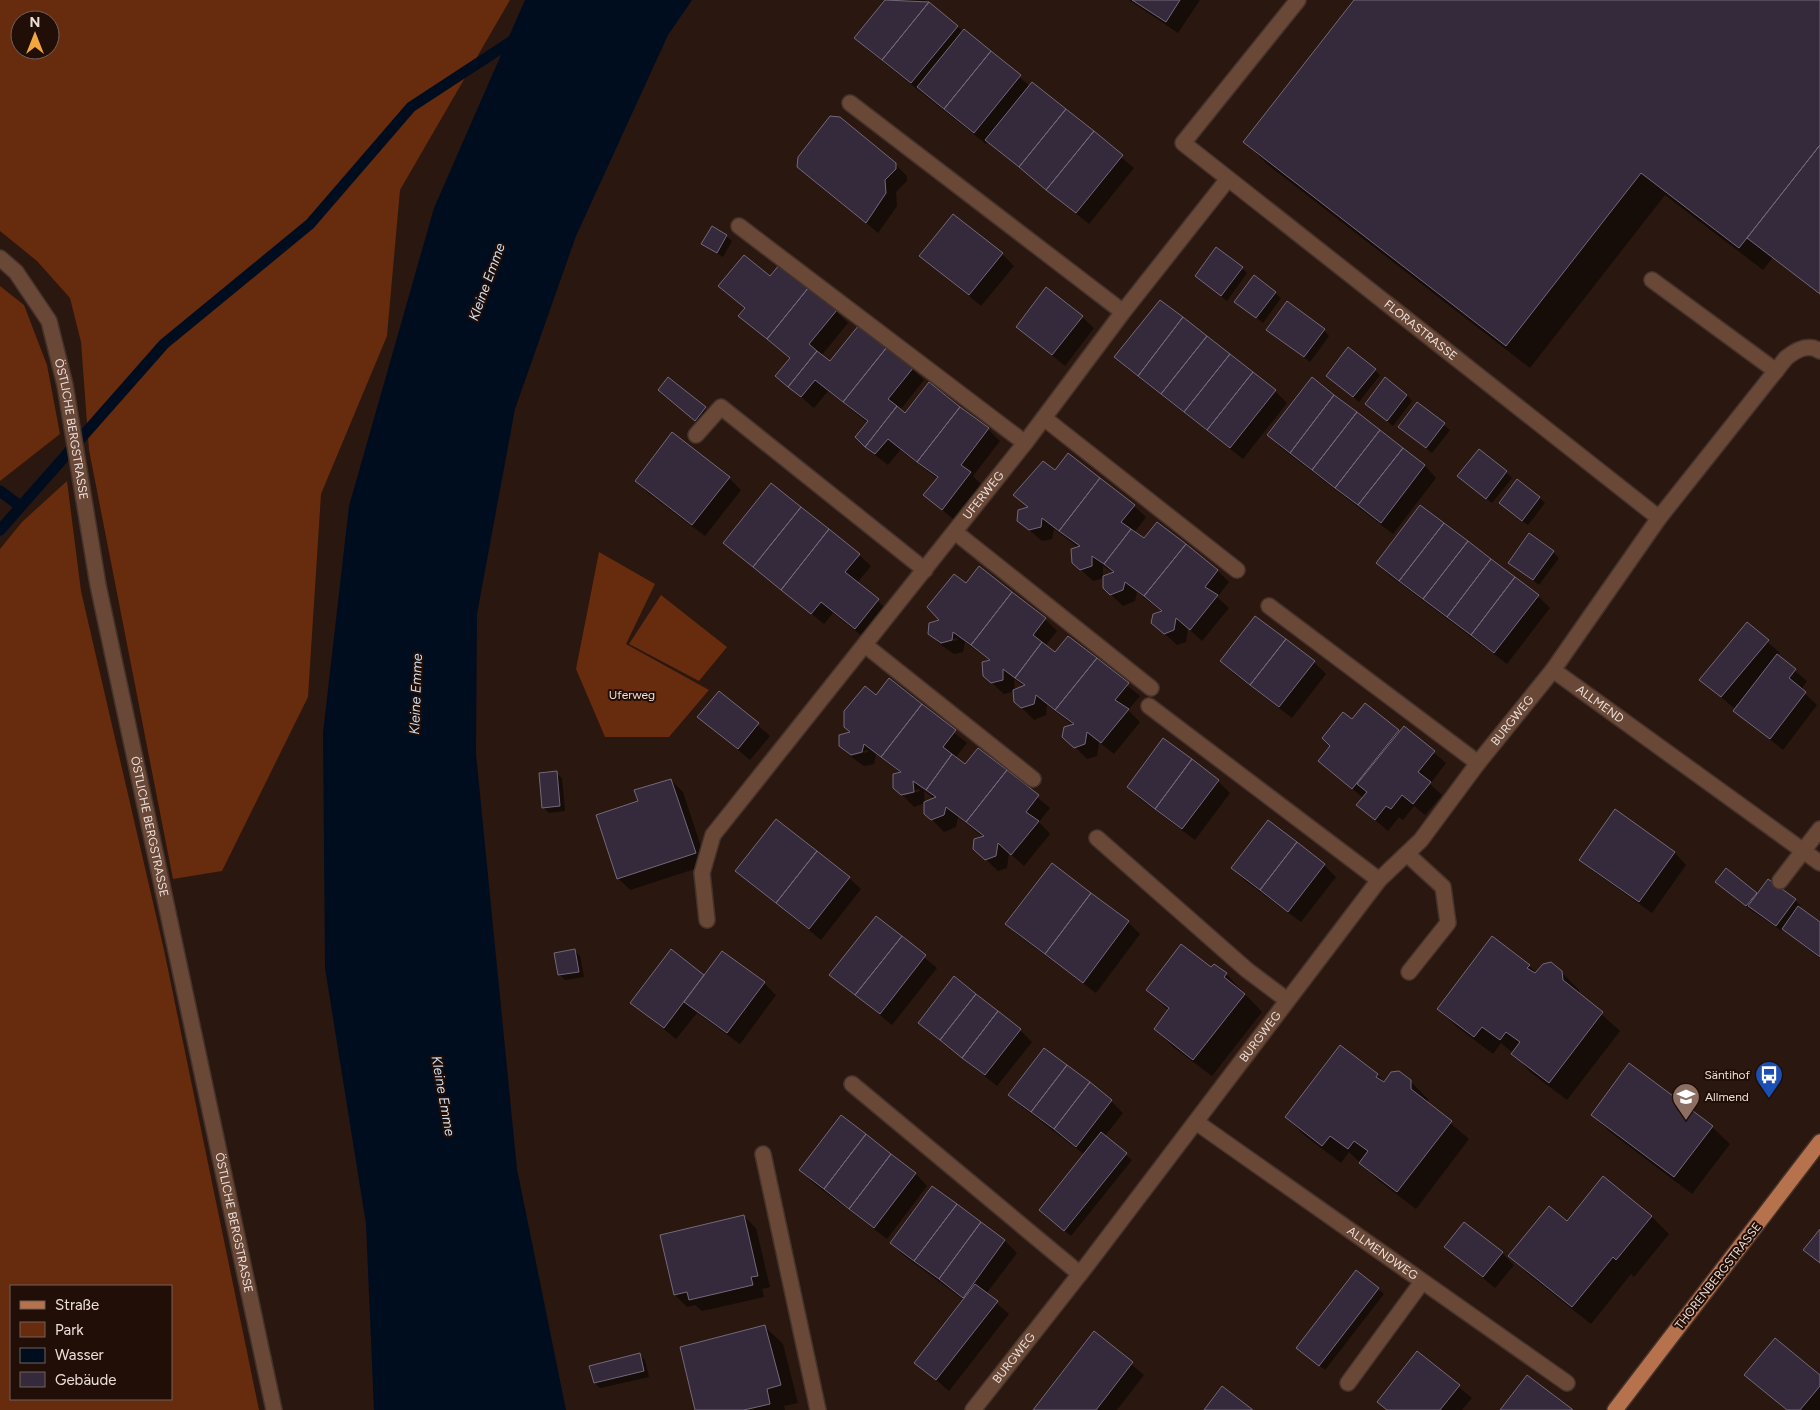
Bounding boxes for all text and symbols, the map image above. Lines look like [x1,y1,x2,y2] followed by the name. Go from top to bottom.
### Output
[10,10,60,60] north arrow
[30,14,40,31] text: N
[465,241,509,323] water label: Kleine Emme
[1381,297,1460,363] street label: FLORASTRASSE
[52,357,91,501] street label: ÖSTLICHE BERGSTRASSE
[960,468,1007,522] street label: UFERWEG
[406,653,426,735] water label: Kleine Emme
[1573,682,1627,726] street label: ALLMEND
[609,688,655,702] park label: Uferweg
[1488,693,1537,748] street label: BURGWEG
[128,755,171,898] street label: ÖSTLICHE BERGSTRASSE
[1236,1008,1284,1065] street label: BURGWEG
[428,1055,458,1138] water label: Kleine Emme
[1754,1060,1784,1099] bus stop icon: Säntihof
[1704,1068,1751,1082] place label: Säntihof
[1671,1082,1701,1121] school or university icon: Allmend
[1705,1090,1749,1104] place label: Allmend
[212,1151,256,1294] street label: ÖSTLICHE BERGSTRASSE
[1672,1220,1764,1332] street label: THORENBERGSTRASSE
[1344,1224,1420,1283] street label: ALLMENDWEG
[10,1285,172,1400] legend
[55,1296,99,1314] text: Straße
[55,1321,84,1339] text: Park
[990,1330,1038,1386] street label: BURGWEG
[55,1346,104,1364] text: Wasser
[55,1371,116,1389] text: Gebäude

